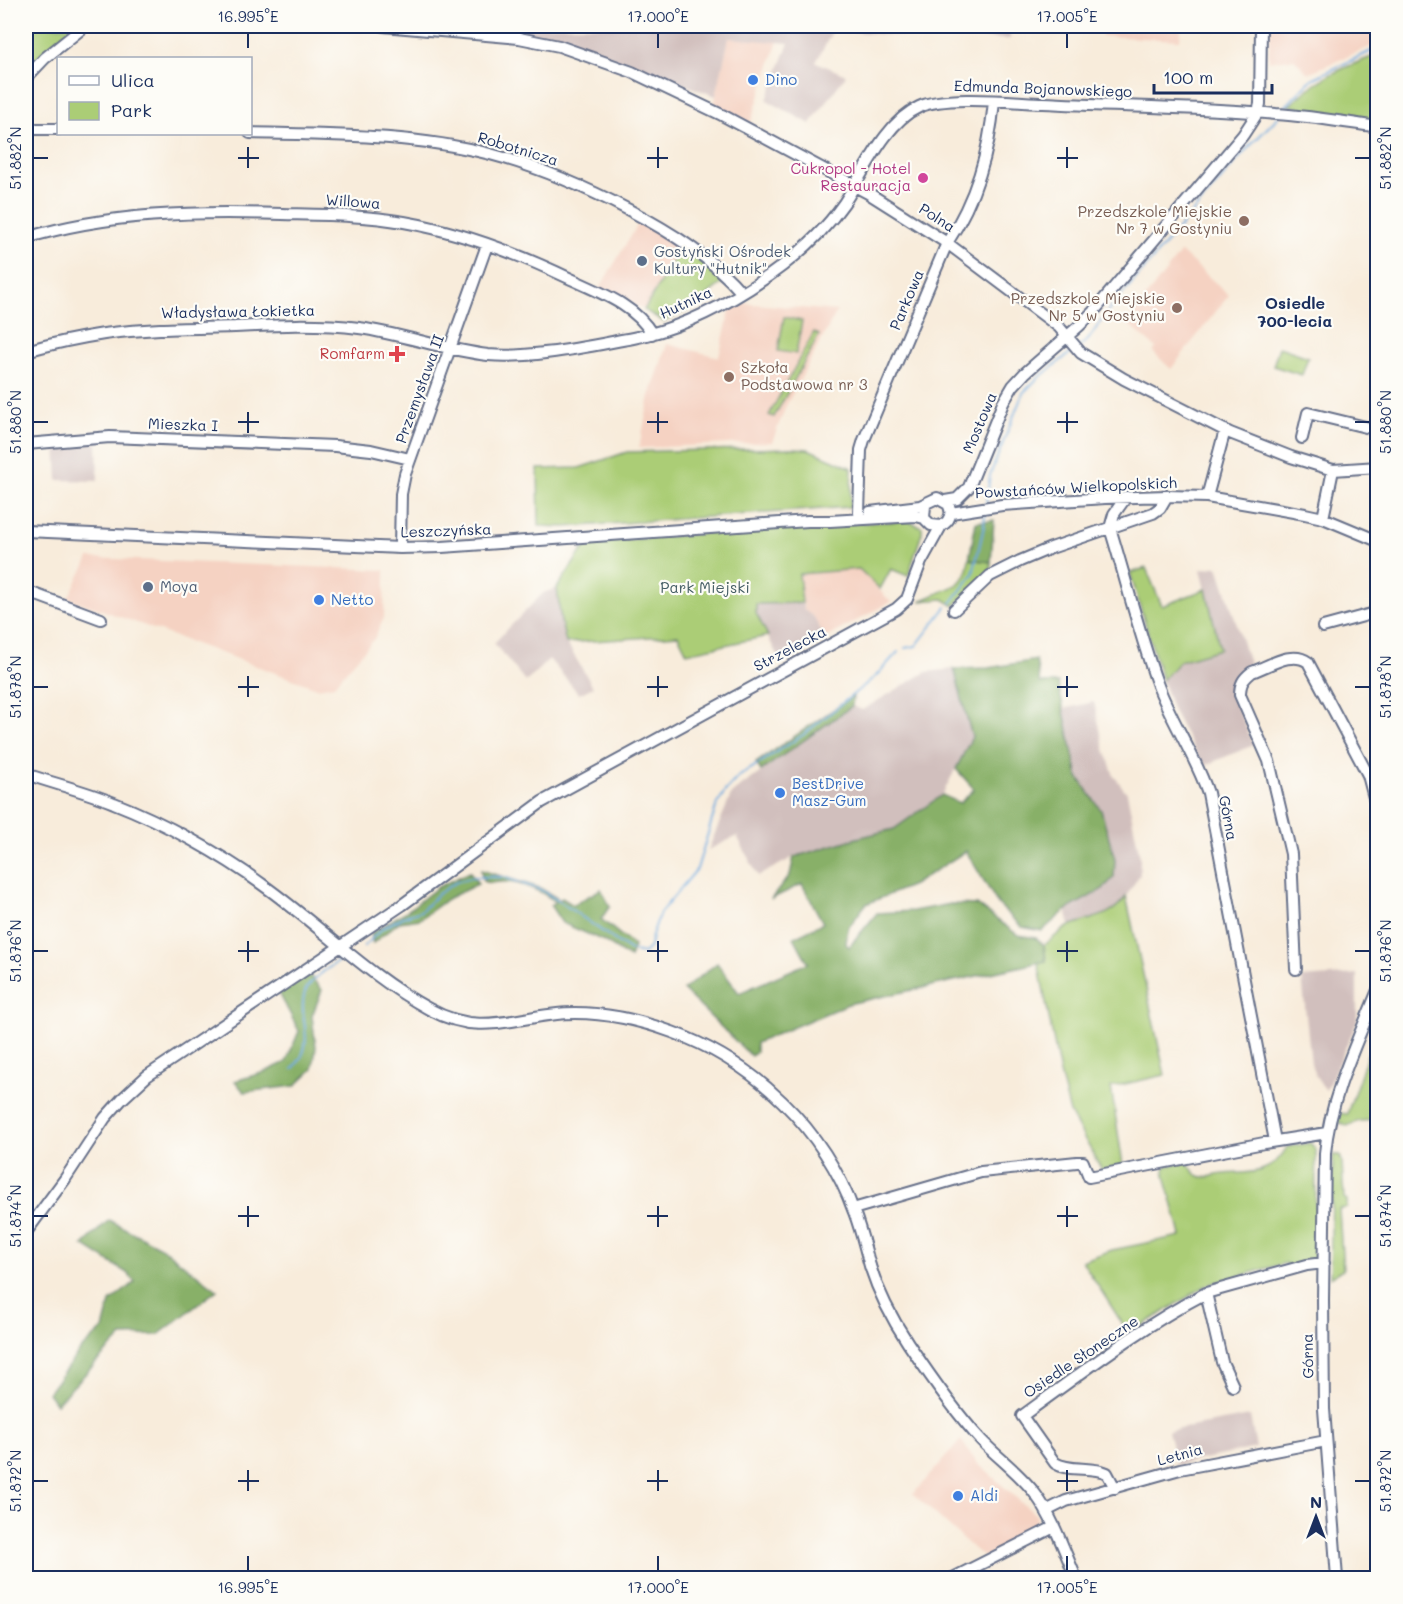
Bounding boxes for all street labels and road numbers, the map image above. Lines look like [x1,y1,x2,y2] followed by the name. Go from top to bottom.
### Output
[954,75,1133,101] street label: Edmunda Bojanowskiego
[476,126,561,170] street label: Robotnicza
[325,189,381,213] street label: Willowa
[916,198,960,236] street label: Polna
[884,266,928,333] street label: Parkowa
[656,281,715,323] street label: Hutnika
[161,300,315,322] street label: Władysława Łokietka
[390,331,448,446] street label: Przemysława II
[957,389,1001,456] street label: Mostowa
[148,413,219,435] street label: Mieszka I
[975,472,1177,502] street label: Powstańców Wielkopolskich
[400,518,492,542] street label: Leszczyńska
[750,621,829,676] street label: Strzelecka
[1215,794,1243,842] street label: Górna
[1019,1310,1142,1402] street label: Osiedle Słoneczne
[1297,1333,1317,1379] street label: Górna
[1155,1438,1205,1470] street label: Letnia

